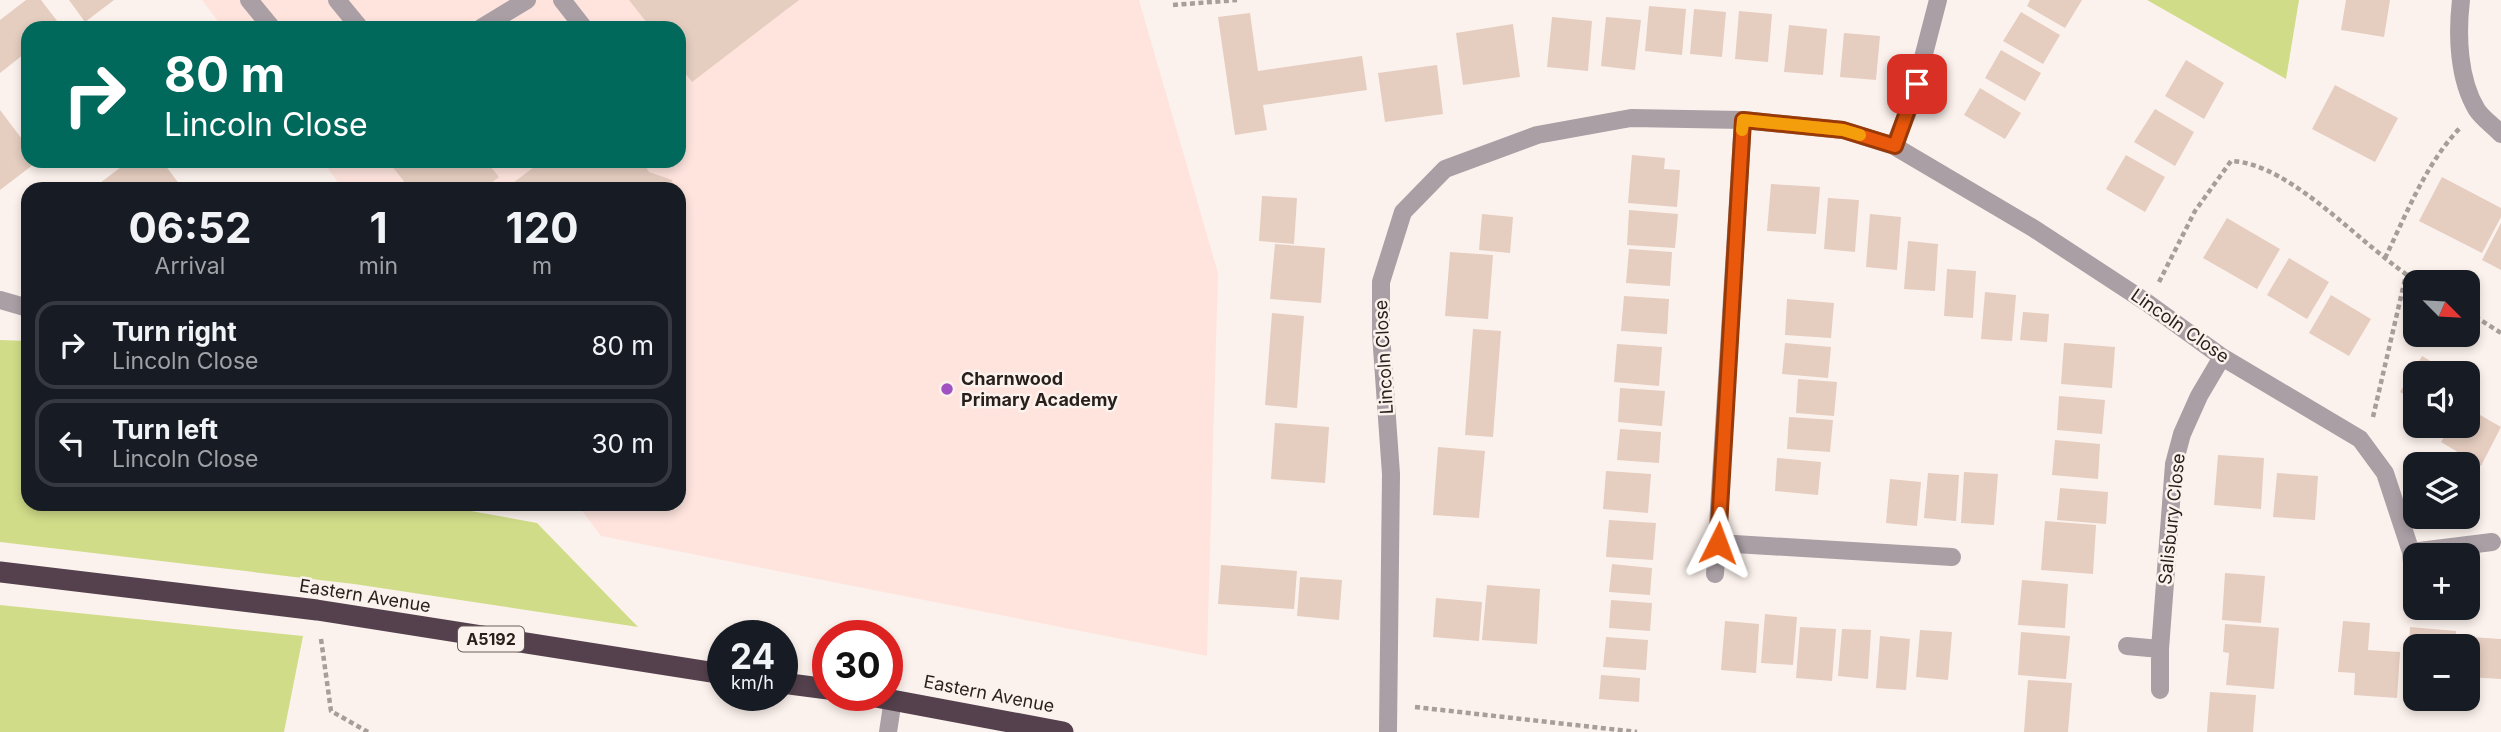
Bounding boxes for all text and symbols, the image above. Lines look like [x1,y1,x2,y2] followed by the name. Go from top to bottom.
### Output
[164,45,285,104] text: 80 m
[49,49,140,140] icon: right
[1887,54,1947,114] pin
[1898,65,1936,103] icon: arrive
[164,105,368,144] text: Lincoln Close
[128,202,251,253] text: 06:52
[369,202,388,253] text: 1
[506,202,579,253] text: 120
[155,252,225,280] text: Arrival
[359,252,398,280] text: min
[532,252,552,280] text: m
[2403,270,2480,346] north arrow
[2403,270,2480,711] map controls
[2127,284,2233,367] street label: Lincoln Close
[1370,299,1397,415] street label: Lincoln Close
[112,316,237,347] text: Turn right
[53,326,91,364] icon: right
[591,330,654,361] text: 80 m
[112,347,258,375] text: Lincoln Close
[2403,361,2480,438] button: sound
[961,368,1118,410] place label: Charnwood Primary Academy
[939,381,955,397] marker: Charnwood Primary Academy
[112,414,218,445] text: Turn left
[53,424,91,462] icon: left
[591,428,654,459] text: 30 m
[112,445,258,473] text: Lincoln Close
[2154,452,2189,586] street label: Salisbury Close
[2403,452,2480,529] button: layers
[1681,506,1755,580] position arrow
[2403,543,2480,620] button: +
[298,575,432,616] street label: Eastern Avenue
[812,620,903,711] speed limit sign: 30
[458,626,524,652] road number: A5192
[2403,634,2480,711] button: −
[730,635,775,677] text: 24
[922,671,1056,716] street label: Eastern Avenue
[731,672,774,693] text: km/h

